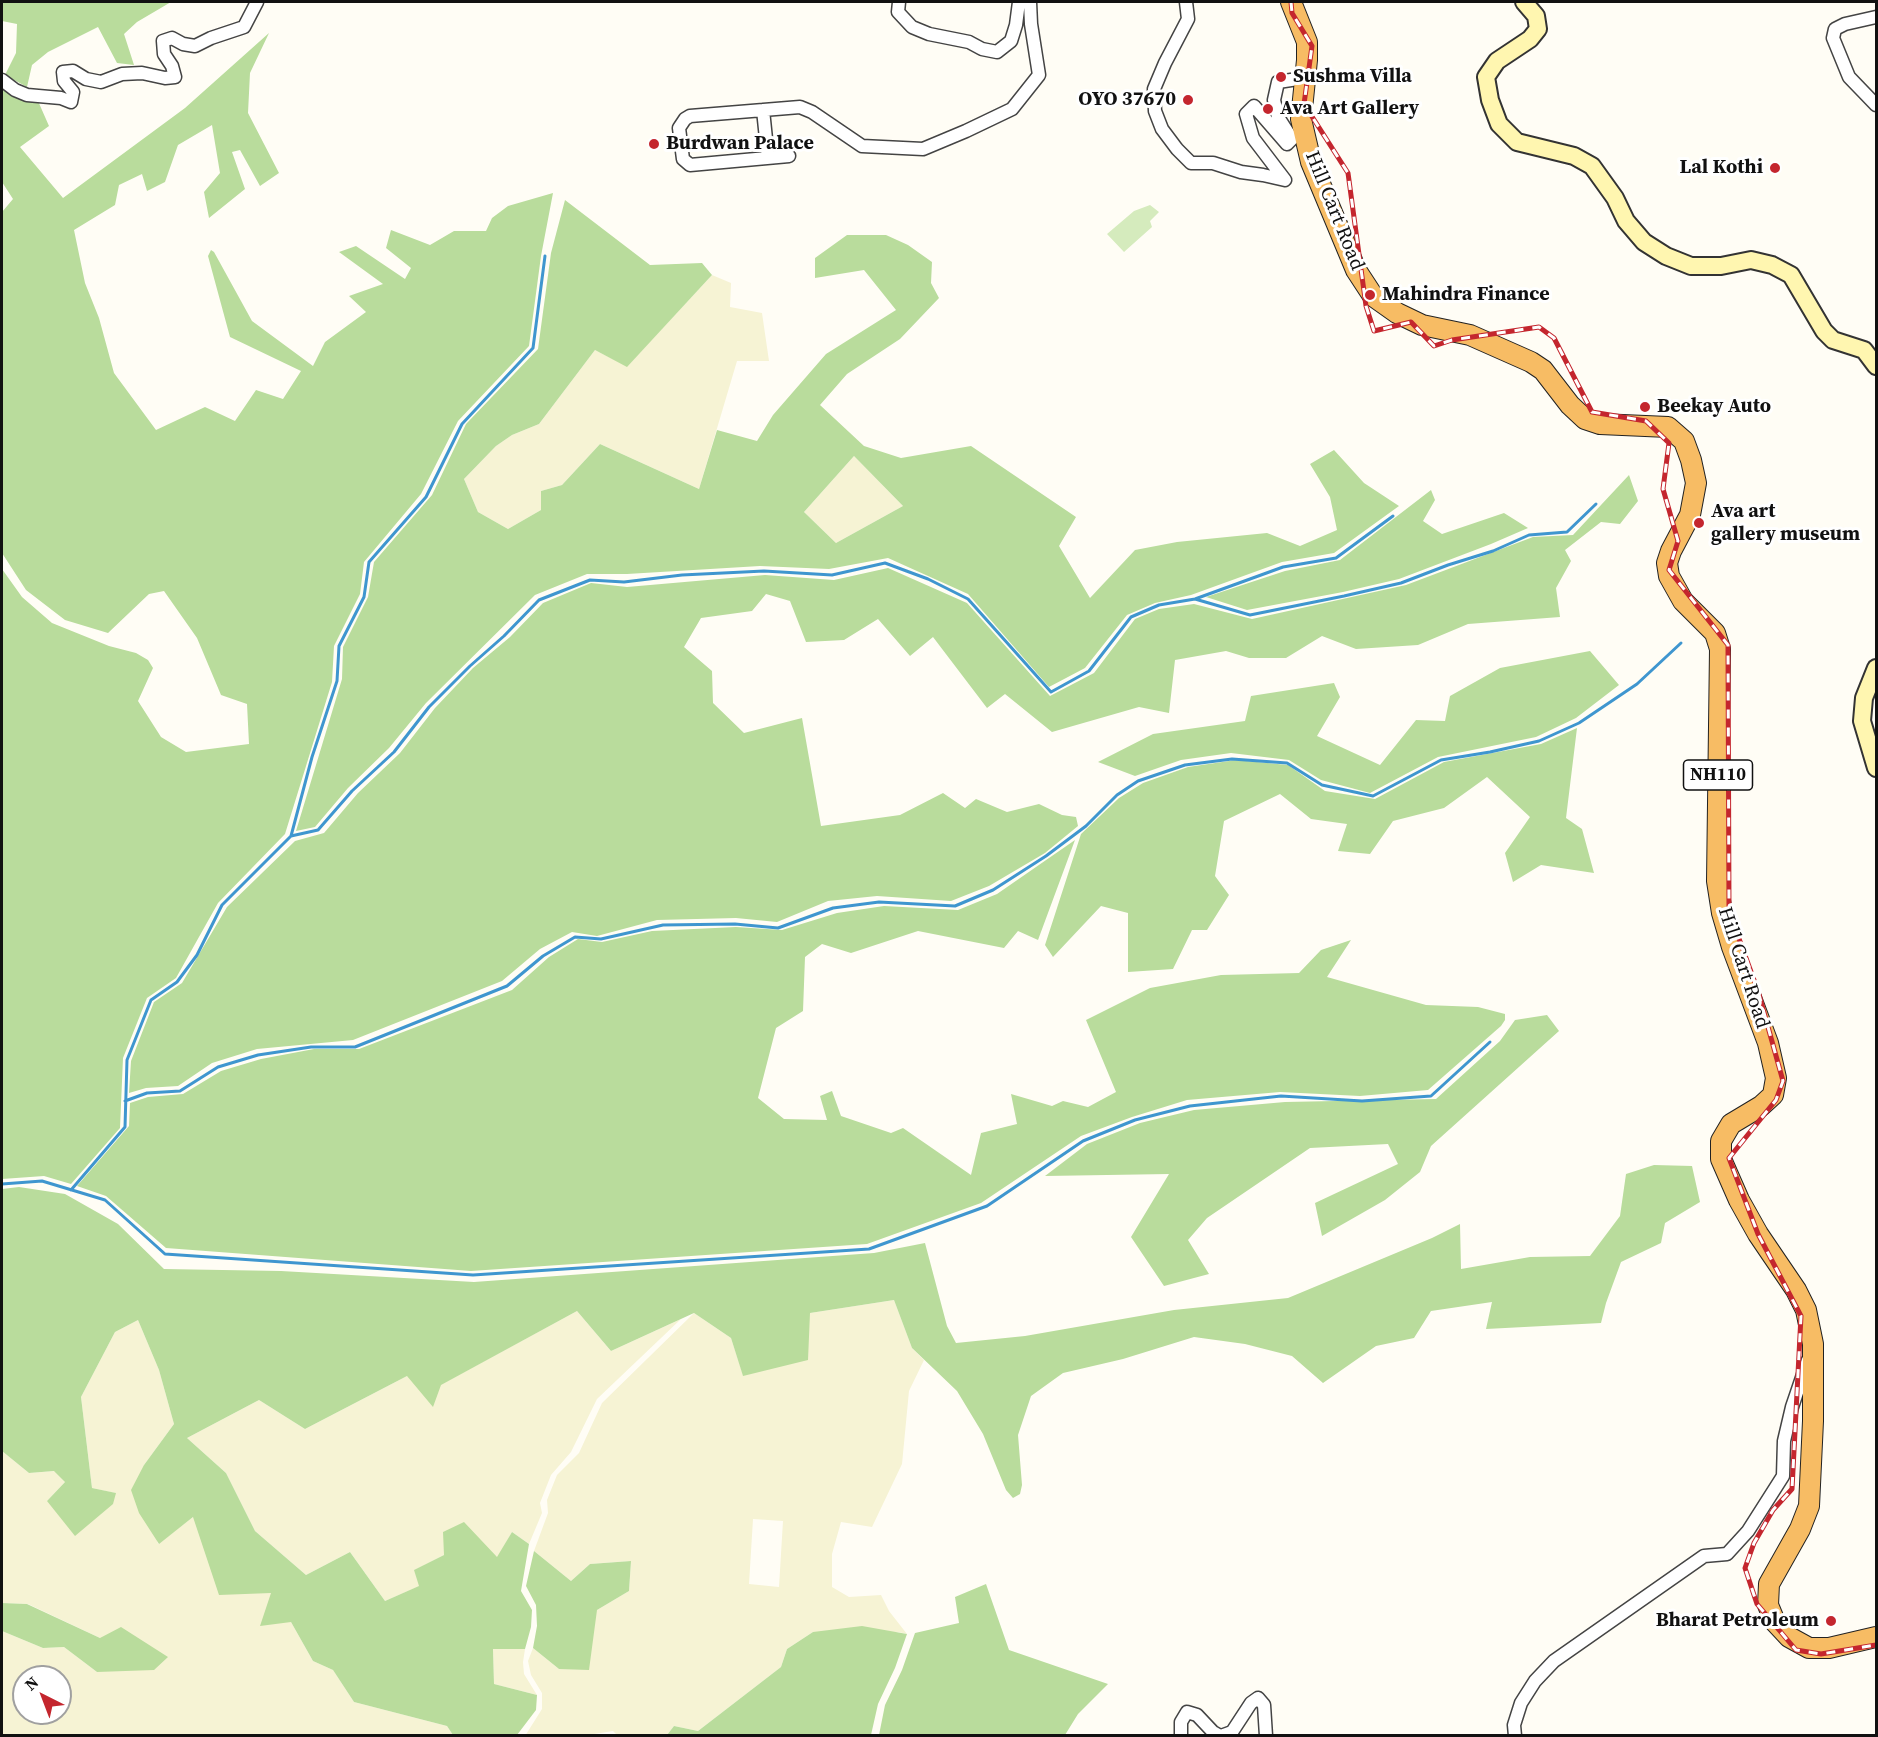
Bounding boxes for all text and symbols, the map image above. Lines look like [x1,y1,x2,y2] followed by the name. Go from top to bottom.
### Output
[1293,65,1412,89] place label: Sushma Villa
[1274,70,1288,84] marker: Sushma Villa
[1078,88,1176,112] place label: OYO 37670
[1181,93,1195,107] marker: OYO 37670
[1280,97,1419,121] place label: Ava Art Gallery
[1261,102,1275,116] marker: Ava Art Gallery
[666,132,814,156] place label: Burdwan Palace
[647,137,661,151] marker: Burdwan Palace
[1299,148,1369,274] street label: Hill Cart Road
[1680,156,1763,180] place label: Lal Kothi
[1768,161,1782,175] marker: Lal Kothi
[1382,283,1550,307] place label: Mahindra Finance
[1363,288,1377,302] marker: Mahindra Finance
[1657,395,1771,419] place label: Beekay Auto
[1638,400,1652,414] marker: Beekay Auto
[1711,500,1860,547] place label: Ava art gallery museum
[1692,516,1706,530] marker: Ava art gallery museum
[1684,760,1752,790] road number: NH110
[1712,904,1774,1032] street label: Hill Cart Road
[1656,1609,1819,1633] place label: Bharat Petroleum
[1824,1614,1838,1628] marker: Bharat Petroleum
[12,1665,72,1725] north arrow
[20,1671,43,1695] text: N

